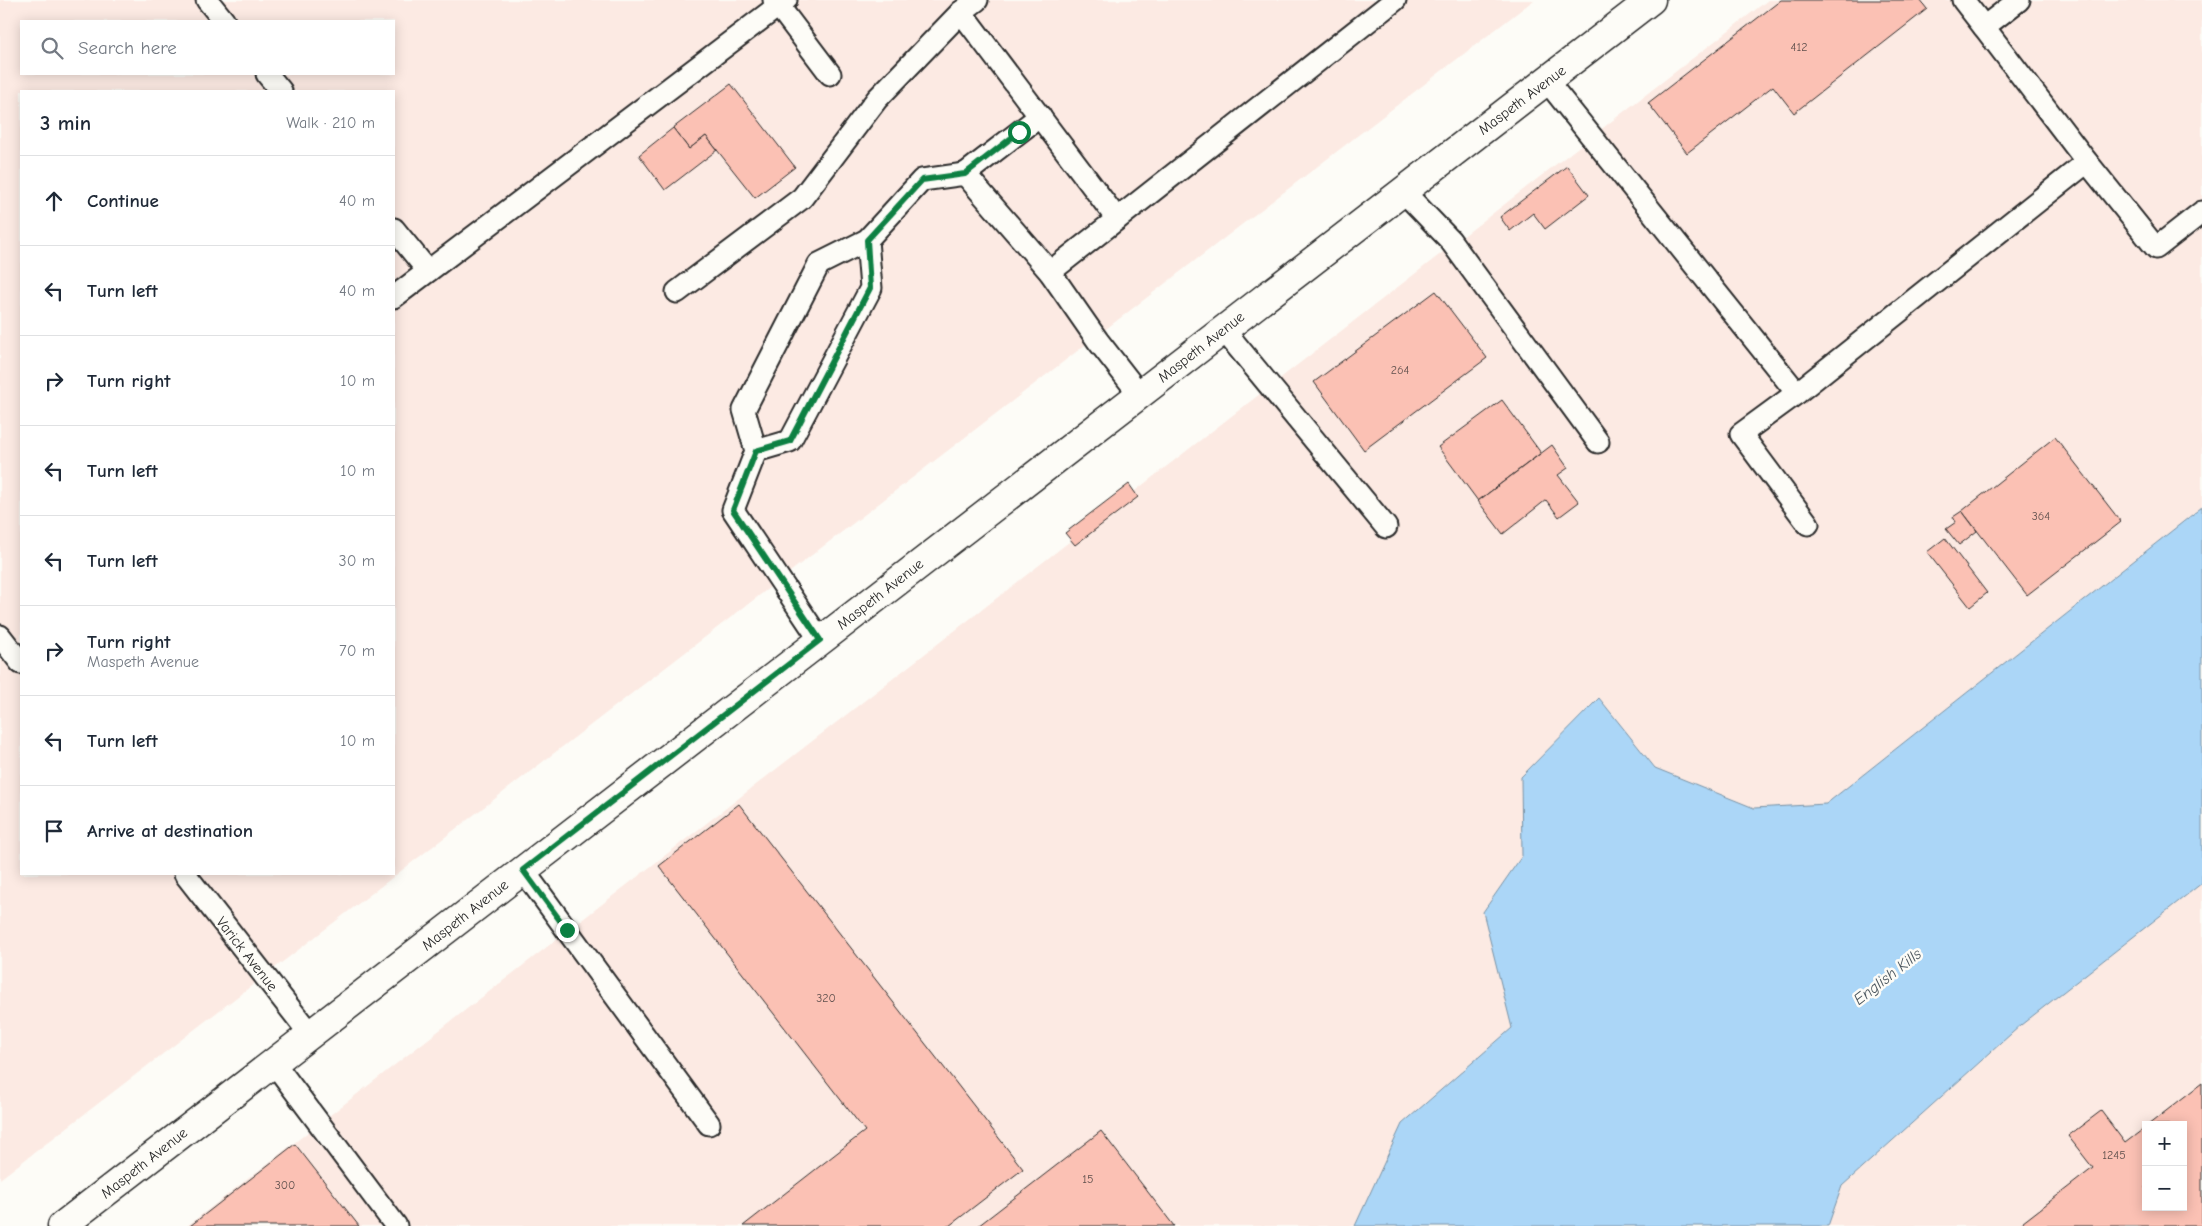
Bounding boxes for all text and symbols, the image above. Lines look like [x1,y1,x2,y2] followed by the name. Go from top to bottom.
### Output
[20,20,395,75] search box
[38,34,66,62] icon: search
[78,37,177,59] text: Search here
[1791,40,1807,54] house number: 412
[1475,61,1570,139] street label: Maspeth Avenue
[40,111,91,135] text: 3 min
[286,114,375,132] text: Walk · 210 m
[1008,121,1031,144] route start
[40,187,68,215] icon: ahead
[87,190,159,212] text: Continue
[339,192,375,210] text: 40 m
[40,277,68,305] icon: left
[87,280,158,302] text: Turn left
[339,282,375,300] text: 40 m
[1154,307,1248,386] street label: Maspeth Avenue
[1391,363,1409,377] house number: 264
[40,367,68,395] icon: right
[87,370,171,392] text: Turn right
[340,372,375,390] text: 10 m
[40,457,68,485] icon: left
[87,460,158,482] text: Turn left
[340,462,375,480] text: 10 m
[2032,509,2050,523] house number: 364
[40,547,68,575] icon: left
[87,550,158,572] text: Turn left
[339,552,375,570] text: 30 m
[833,554,927,633] street label: Maspeth Avenue
[87,631,171,653] text: Turn right
[40,637,68,665] icon: right
[339,642,375,660] text: 70 m
[87,653,199,671] text: Maspeth Avenue
[40,727,68,755] icon: left
[87,730,158,752] text: Turn left
[340,732,375,750] text: 10 m
[40,817,68,845] icon: arrive
[87,820,253,842] text: Arrive at destination
[418,875,512,954] street label: Maspeth Avenue
[212,913,282,995] street label: Varick Avenue
[556,919,579,942] route end
[1850,945,1925,1009] water label: English Kills
[816,991,836,1005] house number: 320
[2142,1121,2187,1211] map controls
[2142,1121,2187,1166] button: +
[97,1123,191,1202] street label: Maspeth Avenue
[2102,1148,2126,1162] house number: 1245
[2142,1166,2187,1211] button: −
[1082,1172,1094,1186] house number: 15
[275,1178,295,1192] house number: 300

